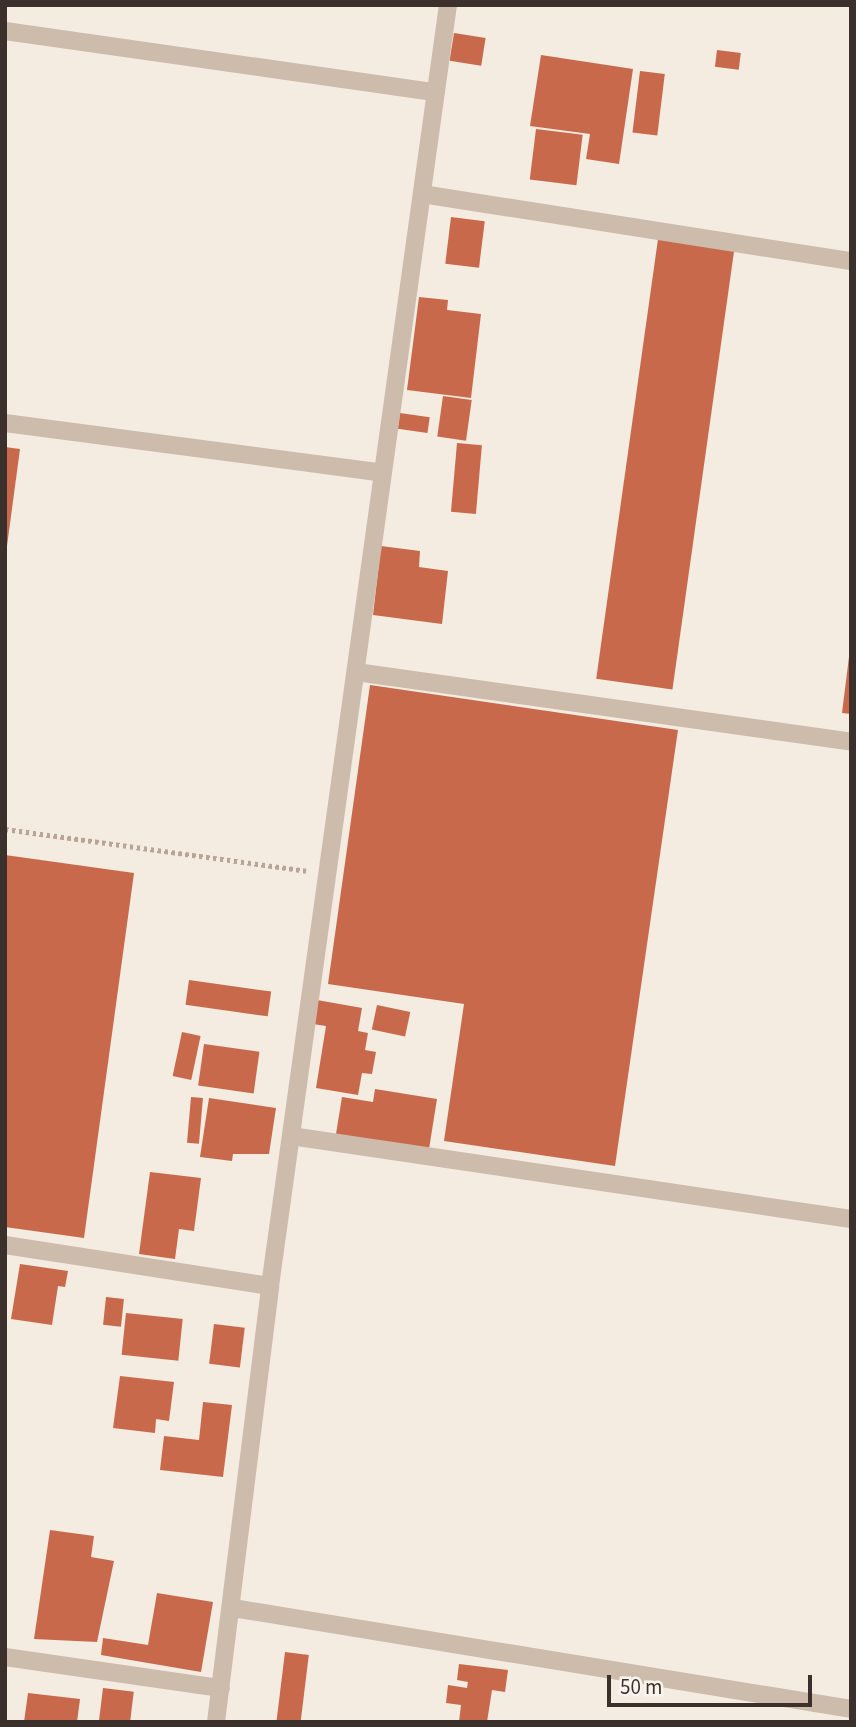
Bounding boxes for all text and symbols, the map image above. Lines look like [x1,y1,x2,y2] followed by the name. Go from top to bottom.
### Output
[611,1660,816,1704] scale bar
[620,1672,662,1702] text: 50 m

